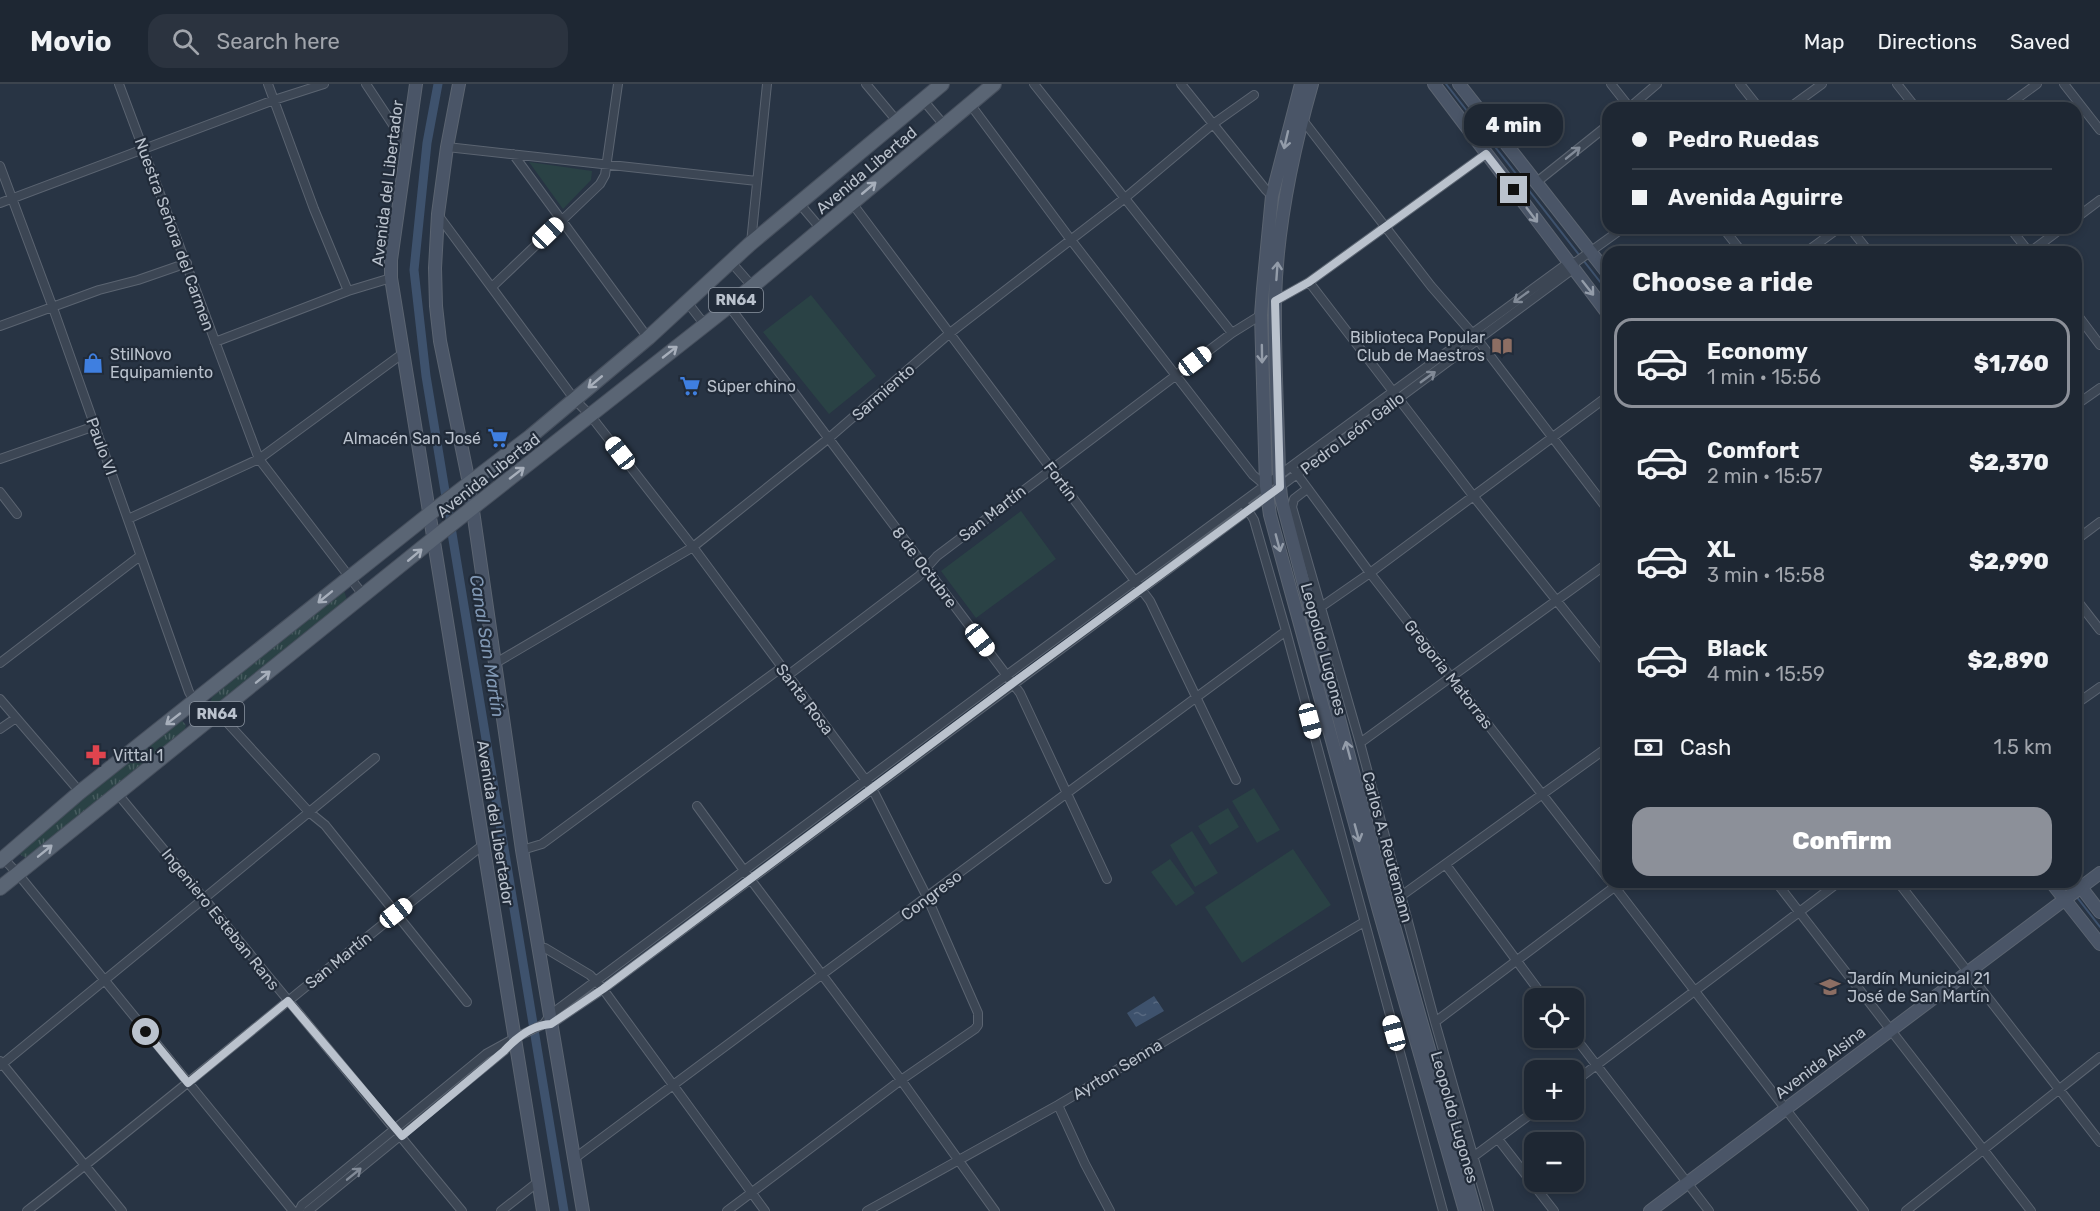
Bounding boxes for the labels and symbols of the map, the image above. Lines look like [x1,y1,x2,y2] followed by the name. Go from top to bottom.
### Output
[368,99,407,267] street label: Avenida del Libertador
[1464,103,1564,145] callout: 4 min
[812,123,921,218] street label: Avenida Libertad
[1279,131,1291,150] one-way arrow
[131,135,218,333] street label: Nuestra Señora del Carmen
[1565,147,1581,160] one-way arrow
[1500,176,1527,203] route end
[861,181,876,195] one-way arrow
[1526,206,1538,222] one-way arrow
[529,214,567,252] car
[1272,261,1283,281] one-way arrow
[1582,280,1595,296] one-way arrow
[709,288,763,312] road number: RN64
[1514,291,1530,304] one-way arrow
[1350,328,1485,365] place label: Biblioteca Popular Club de Maestros
[1490,334,1514,358] library icon: Biblioteca Popular Club de Maestros
[1175,343,1215,379] car
[1257,344,1268,364] one-way arrow
[110,345,213,382] place label: StilNovo Equipamiento
[662,346,678,359] one-way arrow
[81,351,105,375] shop icon: StilNovo Equipamiento
[848,360,919,425] street label: Sarmiento
[1419,371,1435,383] one-way arrow
[678,374,702,398] supermarket icon: Súper chino
[587,376,603,389] one-way arrow
[707,377,796,396] place label: Súper chino
[1297,388,1408,479] street label: Pedro León Gallo
[82,415,121,478] street label: Paulo VI
[486,426,510,450] supermarket icon: Almacén San José
[343,429,481,448] place label: Almacén San José
[433,429,544,522] street label: Avenida Libertad
[602,433,638,473] car
[1040,458,1082,505] street label: Fortín
[509,466,525,479] one-way arrow
[955,481,1030,545] street label: San Martín
[888,523,961,612] street label: 8 de Octubre
[1273,534,1284,553] one-way arrow
[407,548,422,562] one-way arrow
[465,573,509,719] water label: Canal San Martín
[1297,581,1350,717] street label: Leopoldo Lugones
[317,591,333,604] one-way arrow
[1400,616,1497,733] street label: Gregoria Matorras
[962,620,998,660] car
[772,660,837,739] street label: Santa Rosa
[255,670,271,683] one-way arrow
[1297,701,1323,741] car
[190,702,244,726] road number: RN64
[165,713,181,726] one-way arrow
[473,739,518,907] street label: Avenida del Libertador
[1342,741,1353,760] one-way arrow
[84,743,108,767] pharmacy icon: Vittal 1
[113,746,163,765] place label: Vittal 1
[1358,770,1417,925] street label: Carlos A. Reutemann
[1352,823,1364,842] one-way arrow
[37,845,53,858] one-way arrow
[158,845,283,994] street label: Ingeniero Esteban Rans
[897,866,966,924] street label: Congreso
[376,895,416,931] car
[301,928,375,993] street label: San Martín
[1847,969,1990,1006] place label: Jardín Municipal 21 José de San Martín
[1818,975,1842,999] school or university icon: Jardín Municipal 21 José de San Martín
[1381,1013,1407,1053] car
[132,1018,159,1045] route start
[1771,1022,1869,1103] street label: Avenida Alsina
[1069,1035,1166,1104] street label: Ayrton Senna
[1427,1049,1482,1185] street label: Leopoldo Lugones
[346,1168,362,1181] one-way arrow

